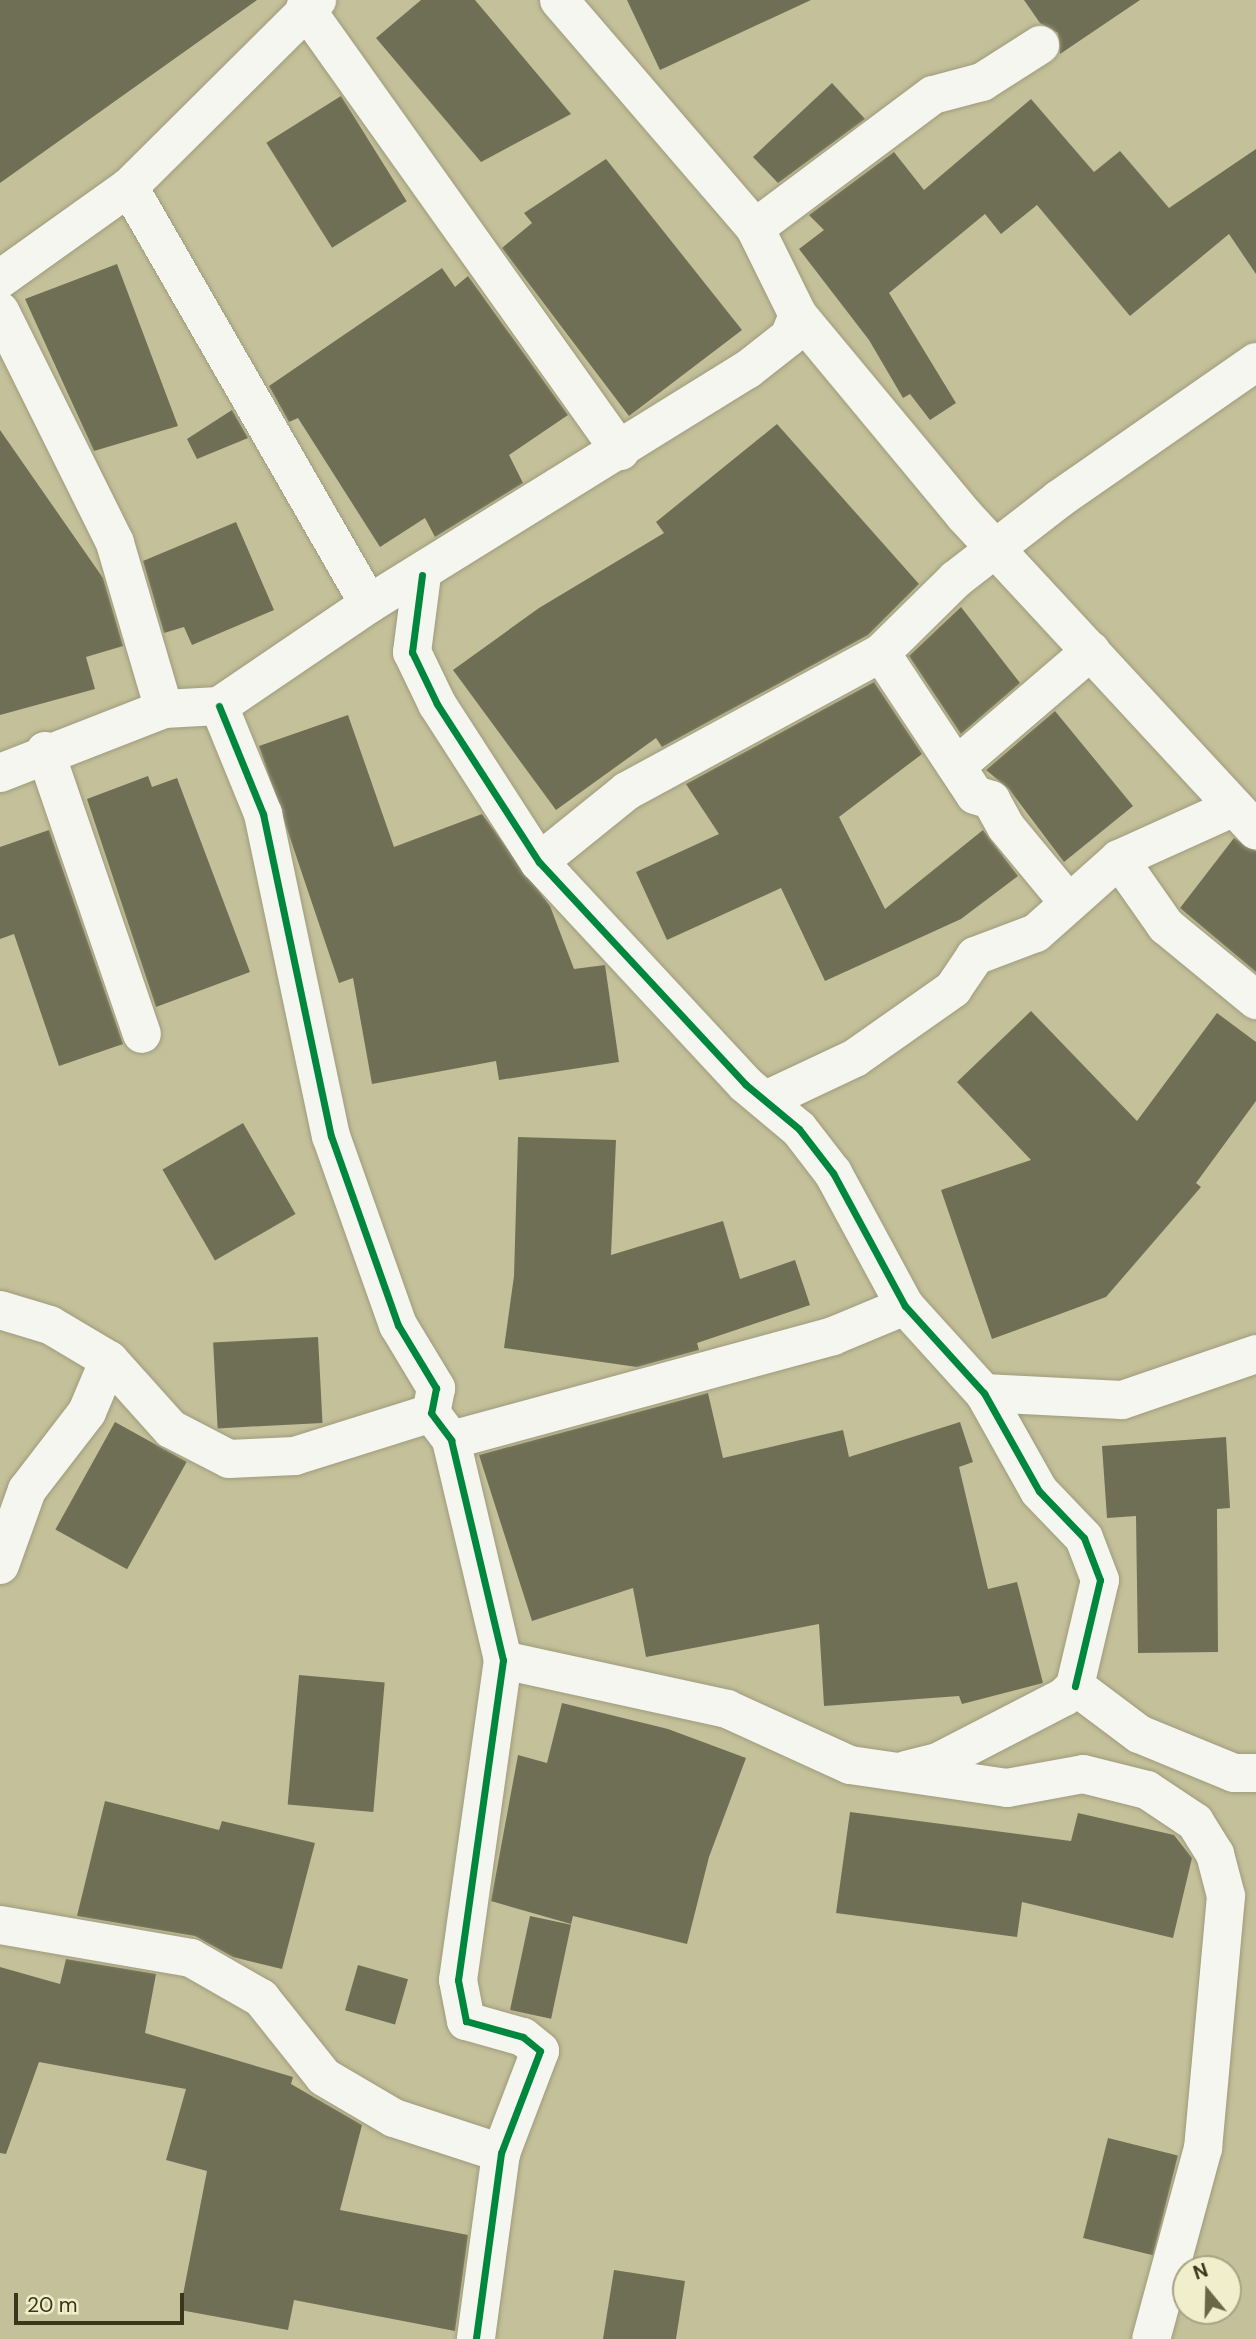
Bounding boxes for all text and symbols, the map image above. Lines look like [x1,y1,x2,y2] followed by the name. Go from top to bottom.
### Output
[1172,2255,1242,2325] north arrow
[1190,2257,1211,2286] text: N
[18,2280,187,2324] scale bar
[27,2291,78,2319] text: 20 m

